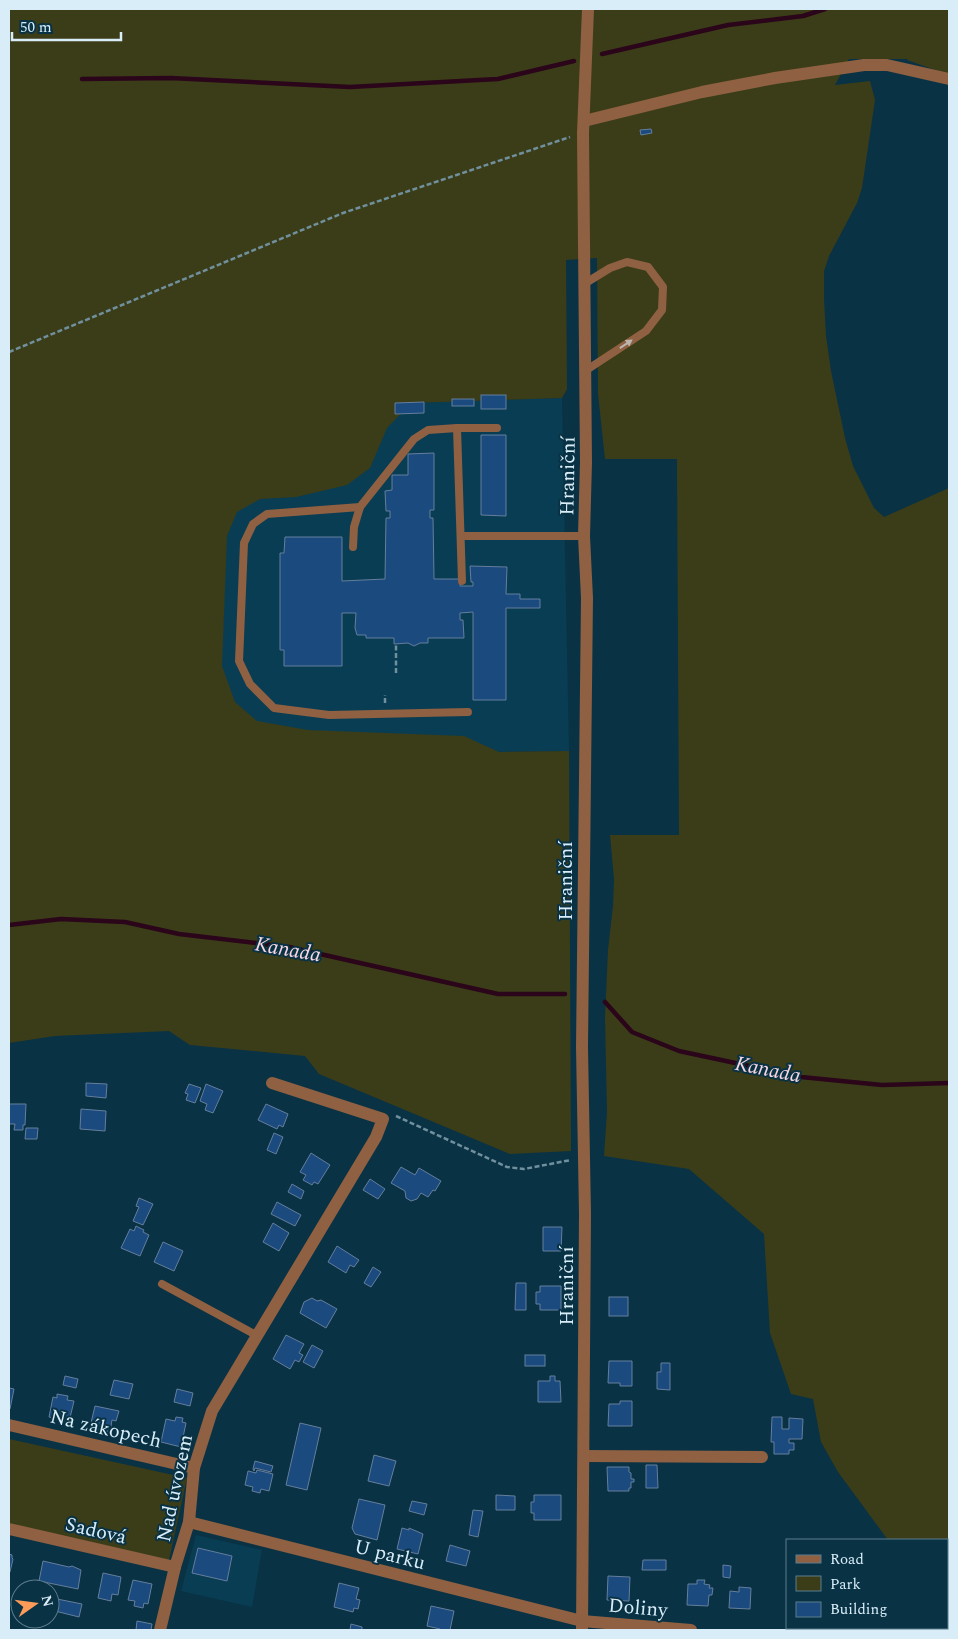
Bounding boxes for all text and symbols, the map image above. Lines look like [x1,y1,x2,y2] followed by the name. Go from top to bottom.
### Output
[12,10,121,42] scale bar
[20,16,52,39] text: 50 m
[619,339,633,349] one-way arrow
[552,435,584,516] street label: Hraniční
[551,841,581,921] street label: Hraniční
[252,928,324,972] water label: Kanada
[732,1048,804,1092] water label: Kanada
[552,1246,582,1326] street label: Hraniční
[47,1402,165,1456] street label: Na zákopech
[149,1432,201,1545] street label: Nad úvozem
[62,1509,130,1553] street label: Sadová
[351,1532,429,1578] street label: U parku
[786,1539,948,1629] legend
[830,1548,864,1571] text: Road
[830,1573,861,1596] text: Park
[10,1579,60,1629] north arrow
[607,1590,670,1626] street label: Doliny
[36,1593,59,1609] text: N
[830,1598,887,1621] text: Building

